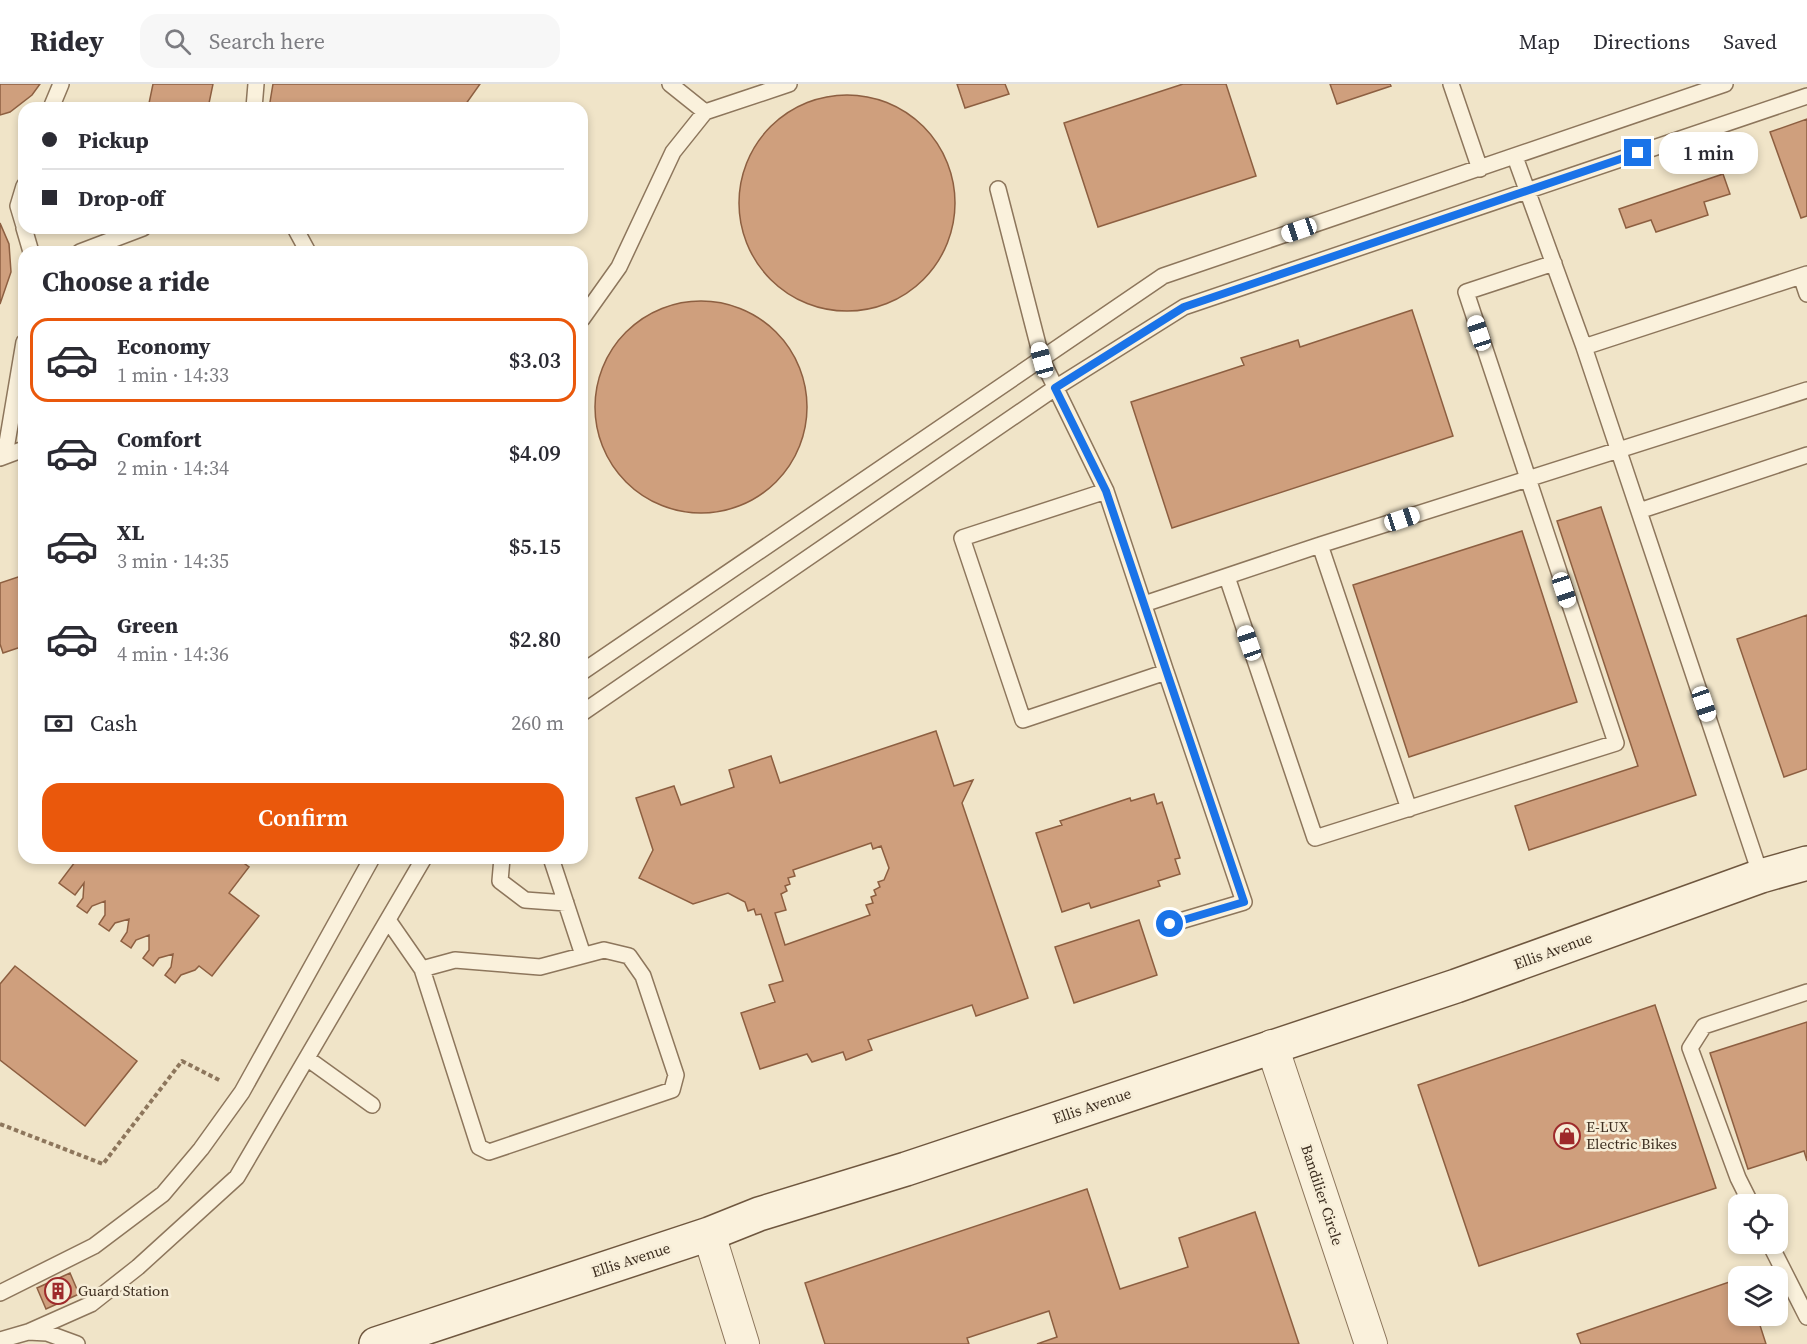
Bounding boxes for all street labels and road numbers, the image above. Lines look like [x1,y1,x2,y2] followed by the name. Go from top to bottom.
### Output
[1511,927,1595,974] street label: Ellis Avenue
[1050,1082,1134,1129] street label: Ellis Avenue
[1296,1142,1349,1248] street label: Bandilier Circle
[589,1237,673,1282] street label: Ellis Avenue

